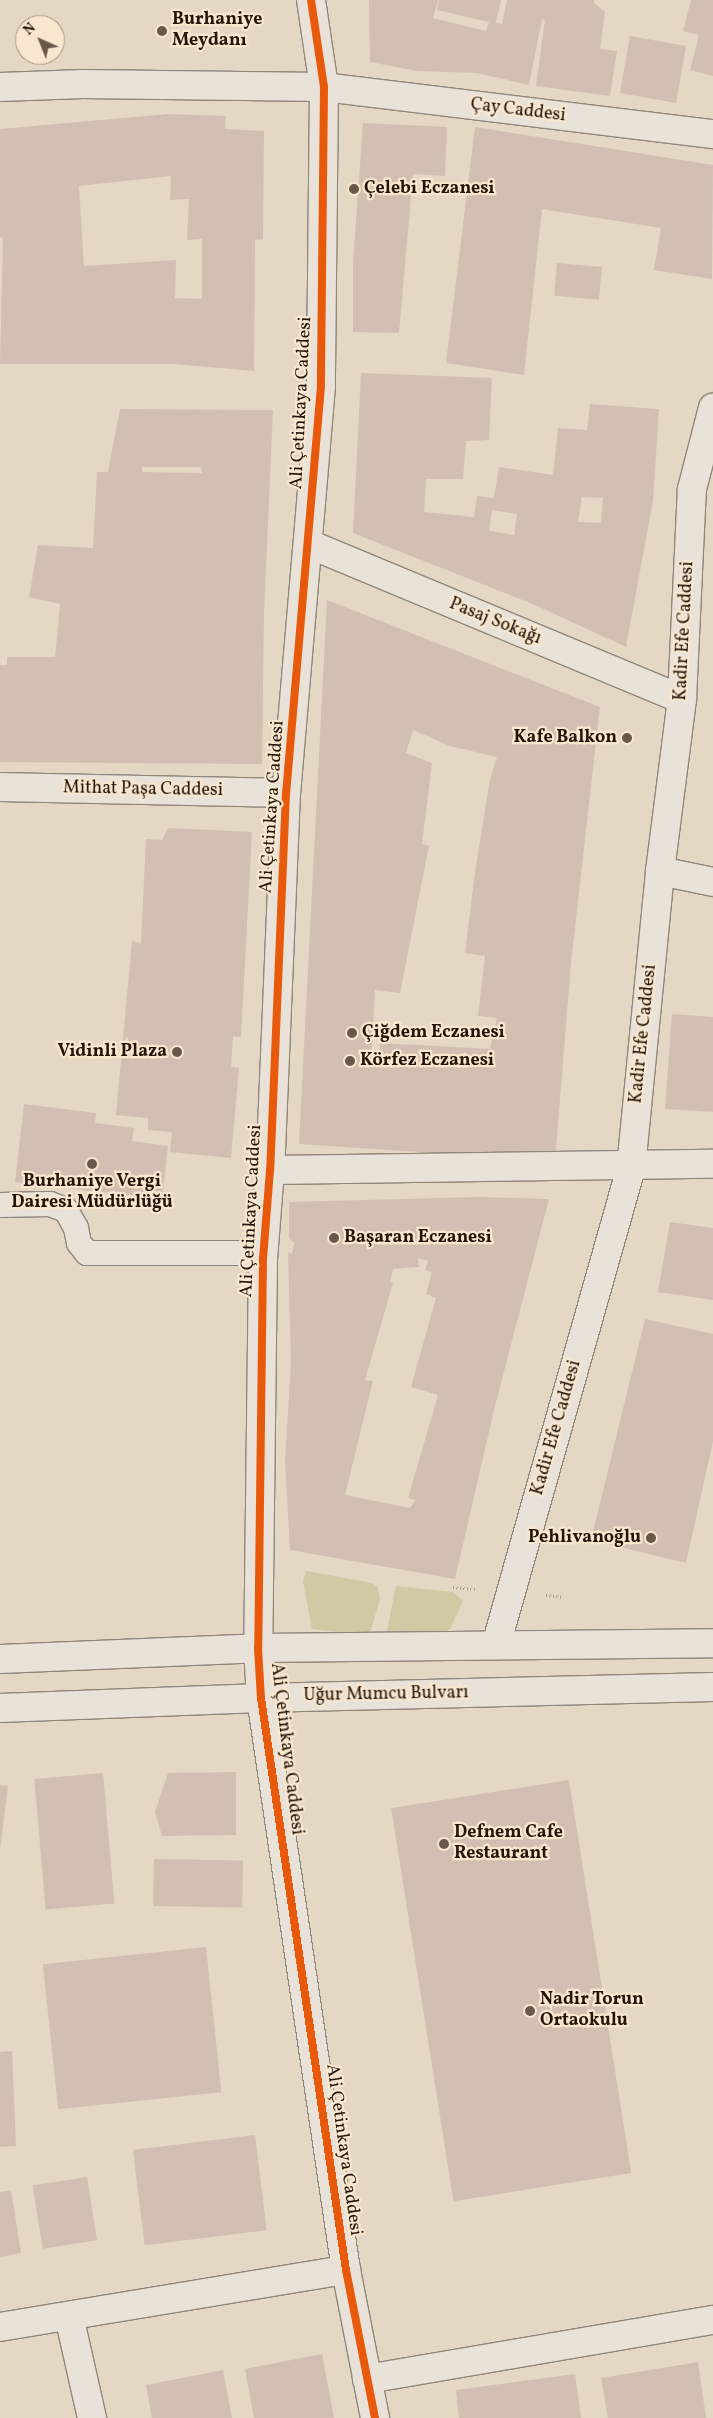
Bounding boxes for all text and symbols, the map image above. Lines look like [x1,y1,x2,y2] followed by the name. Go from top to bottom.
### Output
[172,10,262,52] place label: Burhaniye Meydanı
[15,15,65,65] north arrow
[20,19,40,40] text: N
[156,25,168,37] marker: Burhaniye Meydanı
[469,94,567,128] street label: Çay Caddesi
[364,178,495,200] place label: Çelebi Eczanesi
[348,183,360,195] marker: Çelebi Eczanesi
[287,316,317,490] street label: Ali Çetinkaya Caddesi
[671,561,699,701] street label: Kadir Efe Caddesi
[446,594,544,650] street label: Pasaj Sokağı
[256,720,290,894] street label: Ali Çetinkaya Caddesi
[514,727,617,749] place label: Kafe Balkon
[621,732,633,744] marker: Kafe Balkon
[63,778,223,802] street label: Mithat Paşa Caddesi
[626,963,662,1105] street label: Kadir Efe Caddesi
[362,1022,505,1044] place label: Çiğdem Eczanesi
[346,1027,358,1039] marker: Çiğdem Eczanesi
[57,1041,167,1063] place label: Vidinli Plaza
[171,1046,183,1058] marker: Vidinli Plaza
[360,1050,494,1072] place label: Körfez Eczanesi
[344,1055,356,1067] marker: Körfez Eczanesi
[237,1124,267,1298] street label: Ali Çetinkaya Caddesi
[86,1158,98,1170] marker: Burhaniye Vergi Dairesi Müdürlüğü
[11,1172,173,1214] place label: Burhaniye Vergi Dairesi Müdürlüğü
[344,1227,492,1249] place label: Başaran Eczanesi
[328,1232,340,1244] marker: Başaran Eczanesi
[527,1358,587,1498] street label: Kadir Efe Caddesi
[528,1527,641,1549] place label: Pehlivanoğlu
[645,1532,657,1544] marker: Pehlivanoğlu
[265,1662,307,1836] street label: Ali Çetinkaya Caddesi
[303,1683,469,1707] street label: Uğur Mumcu Bulvarı
[454,1823,563,1866] place label: Defnem Cafe Restaurant
[438,1838,450,1850] marker: Defnem Cafe Restaurant
[540,1990,644,2032] place label: Nadir Torun Ortaokulu
[524,2005,536,2017] marker: Nadir Torun Ortaokulu
[320,2063,366,2237] street label: Ali Çetinkaya Caddesi

